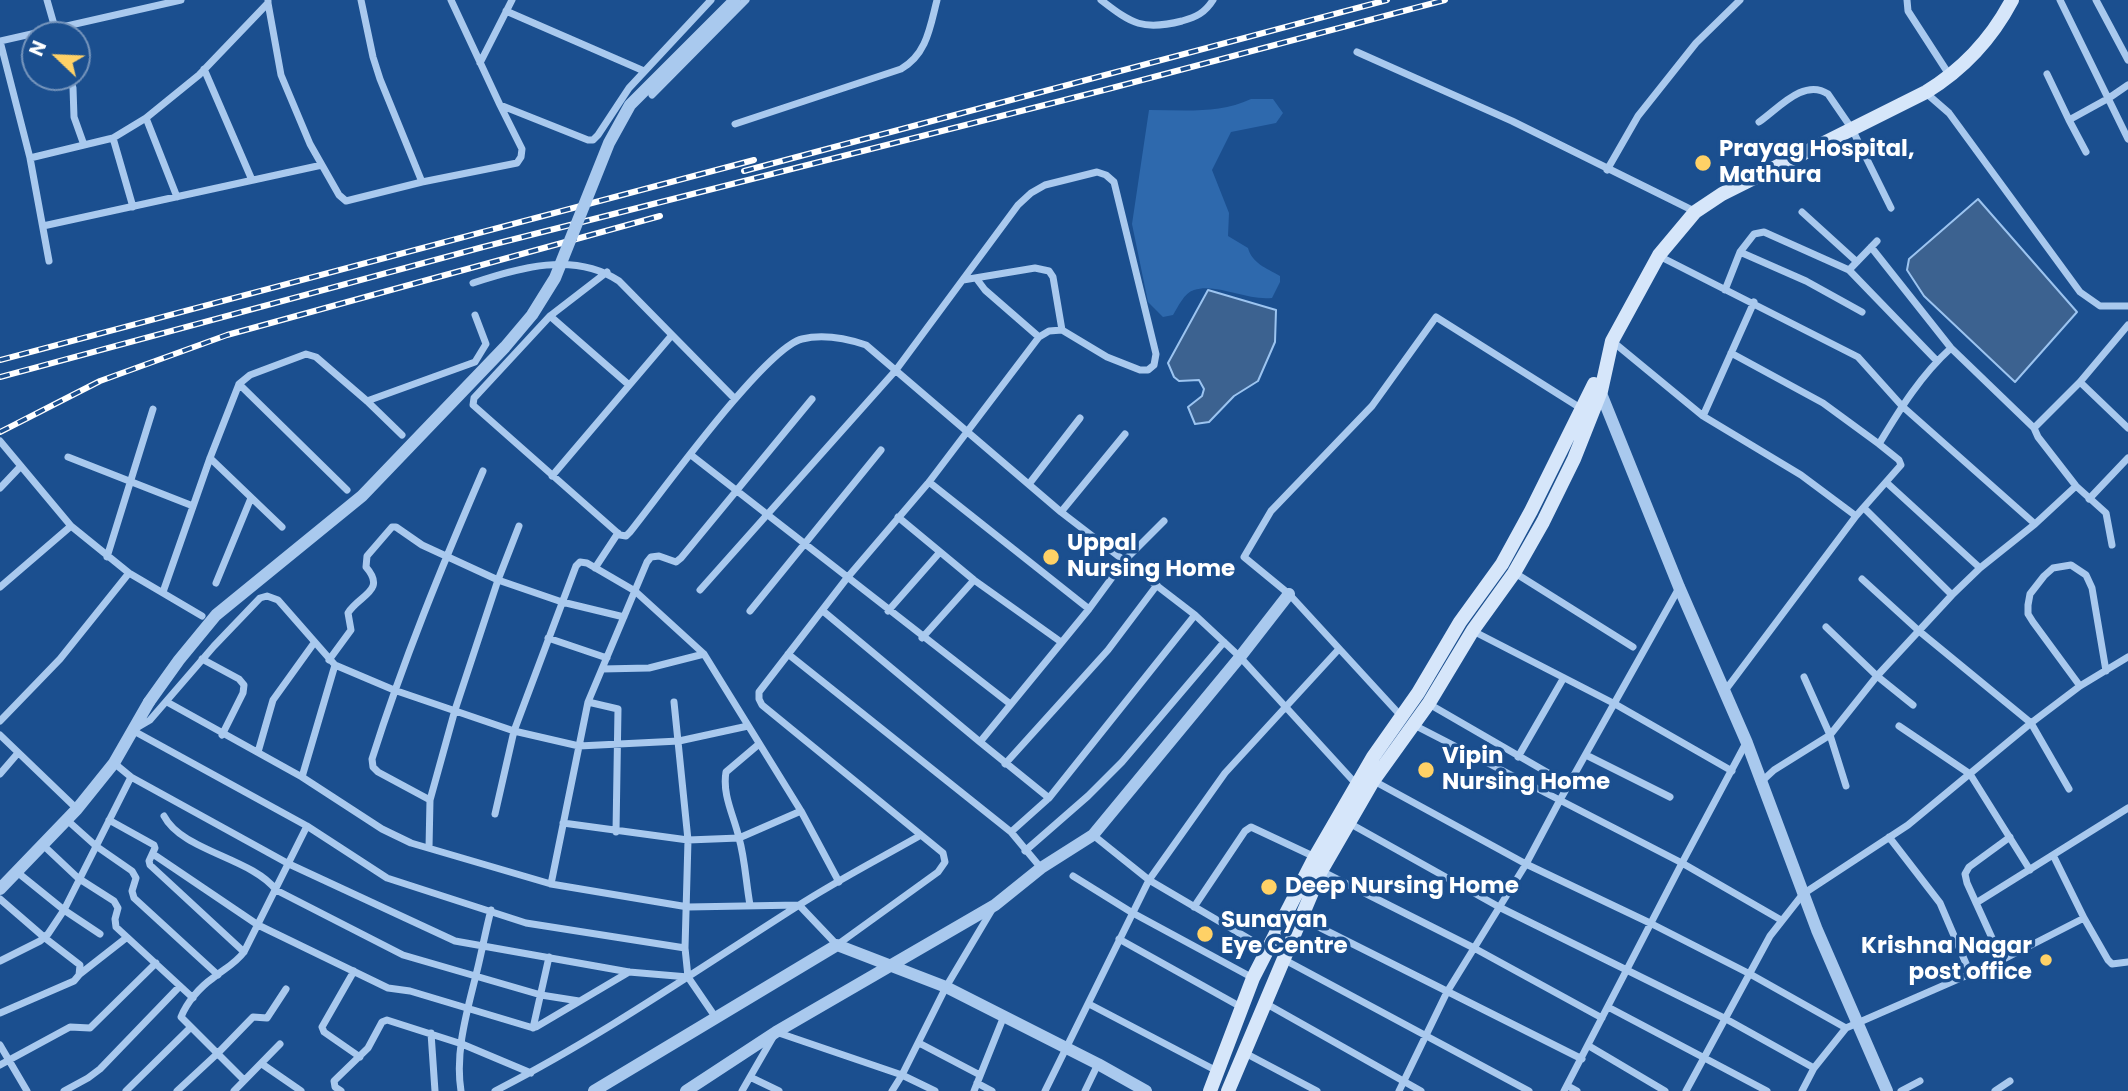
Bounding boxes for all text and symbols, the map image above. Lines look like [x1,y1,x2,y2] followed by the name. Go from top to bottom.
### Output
[21,21,91,91] north arrow
[23,37,53,60] text: N
[1719,136,1914,190] place label: Prayag Hospital, Mathura
[1693,153,1713,173] marker: Prayag Hospital, Mathura
[1067,530,1235,584] place label: Uppal Nursing Home
[1041,547,1061,567] marker: Uppal Nursing Home
[1442,743,1610,797] place label: Vipin Nursing Home
[1416,760,1436,780] marker: Vipin Nursing Home
[1285,873,1519,901] place label: Deep Nursing Home
[1259,877,1279,897] marker: Deep Nursing Home
[1221,907,1348,961] place label: Sunayan Eye Centre
[1195,924,1215,944] marker: Sunayan Eye Centre
[1861,933,2032,987] place label: Krishna Nagar post office
[2038,952,2054,968] marker: Krishna Nagar post office

